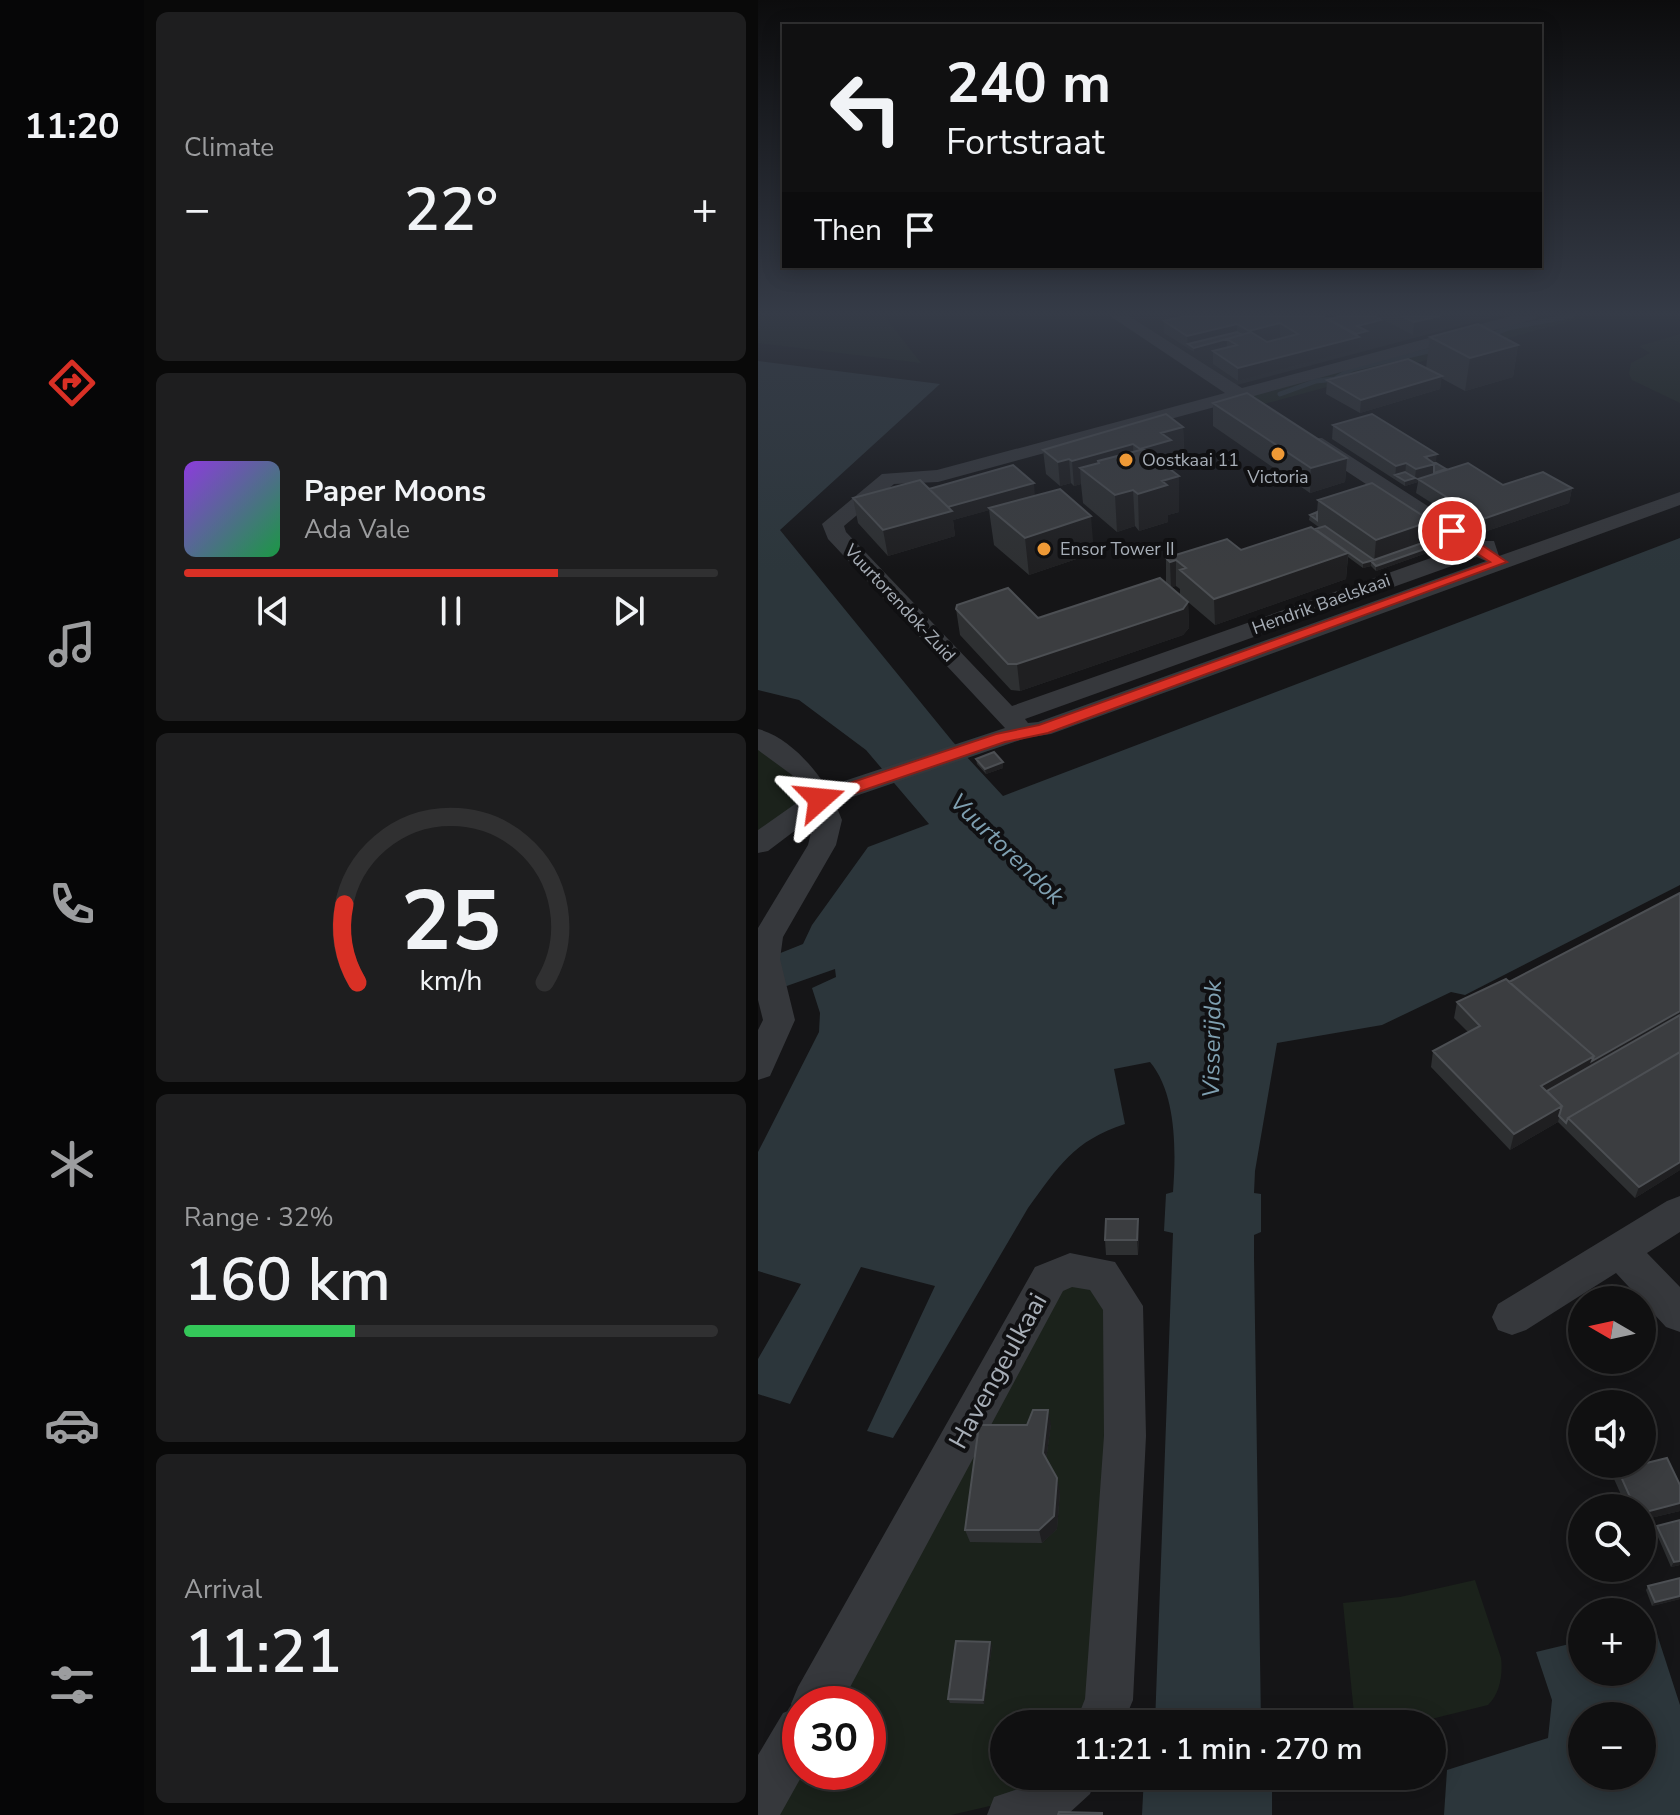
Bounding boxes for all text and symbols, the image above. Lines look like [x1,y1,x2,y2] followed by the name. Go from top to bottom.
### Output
[946,45,1111,122] text: 240 m
[814,56,918,160] icon: left
[24,102,120,151] text: 11:20
[946,118,1105,167] text: Fortstraat
[184,130,274,165] text: Climate
[404,169,498,251] text: 22°
[184,180,210,240] text: −
[692,180,718,240] text: +
[898,208,942,252] icon: arrive
[814,210,882,251] text: Then
[44,355,100,411] icon: directions
[1269,445,1287,463] marker: Victoria
[1142,448,1239,472] place label: Oostkaai 11
[1117,451,1135,469] marker: Oostkaai 11
[1246,465,1309,489] place label: Victoria
[304,471,486,512] text: Paper Moons
[1418,497,1486,565] pin
[1430,509,1474,553] icon: arrive
[304,512,410,547] text: Ada Vale
[1060,537,1175,561] place label: Ensor Tower II
[838,538,961,667] street label: Vuurtorendok-Zuid
[1035,540,1053,558] marker: Ensor Tower II
[1248,568,1394,640] street label: Hendrik Baelskaai
[251,589,295,633] icon: previous
[429,589,473,633] icon: pause
[607,589,651,633] icon: next
[44,616,100,672] icon: music
[778,757,862,841] position arrow
[943,786,1072,912] water label: Vuurtorendok
[401,865,501,978] text: 25
[44,876,100,932] icon: phone
[420,962,482,1001] text: km/h
[1195,979,1229,1098] water label: Visserijdok
[44,1136,100,1192] icon: climate
[184,1200,334,1235] text: Range · 32%
[184,1239,391,1321] text: 160 km
[1568,1286,1656,1374] north arrow
[1568,1286,1656,1790] map controls
[941,1287,1055,1455] street label: Havengeulkaai
[1568,1390,1656,1478] button: sound
[44,1397,100,1453] icon: car
[1568,1494,1656,1582] button: search
[184,1572,262,1607] text: Arrival
[1568,1598,1656,1686] button: +
[184,1611,342,1693] text: 11:21
[44,1657,100,1713] icon: filters
[782,1686,886,1790] speed limit sign: 30
[1568,1702,1656,1790] button: −
[1073,1729,1363,1770] text: 11:21 · 1 min · 270 m

